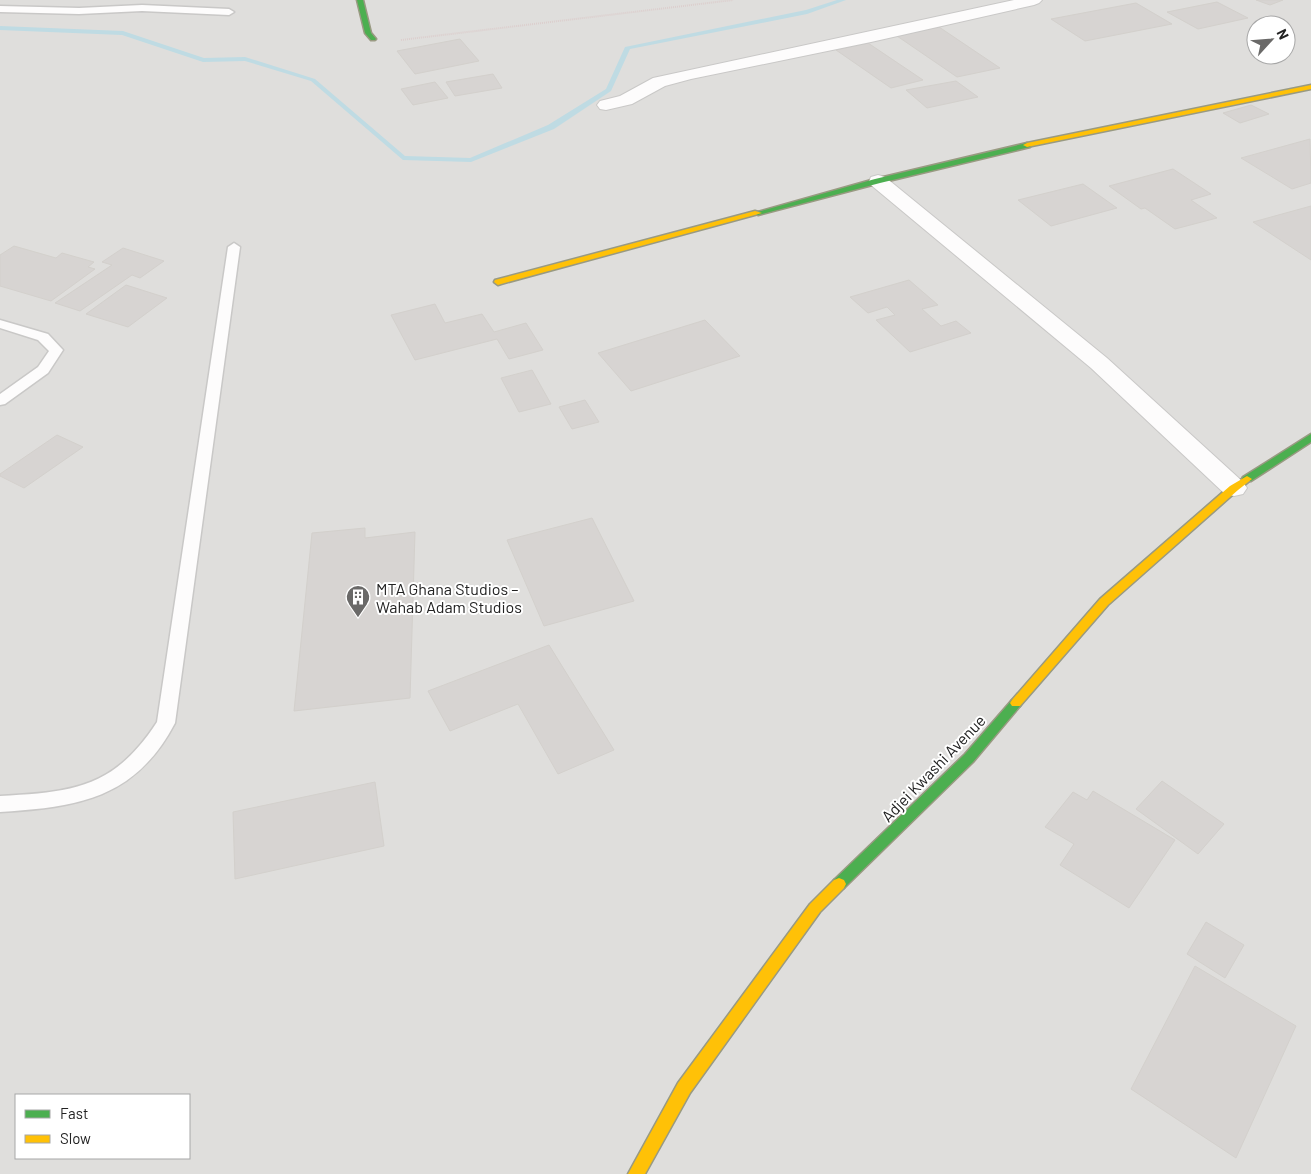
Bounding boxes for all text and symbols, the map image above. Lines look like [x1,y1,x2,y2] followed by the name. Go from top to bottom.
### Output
[1246,15,1296,65] north arrow
[1273,26,1293,42] text: N
[376,579,522,616] place label: MTA Ghana Studios – Wahab Adam Studios
[345,584,371,618] building icon: MTA Ghana Studios – Wahab Adam Studios
[877,711,989,825] street label: Adjei Kwashi Avenue
[15,1094,190,1159] legend
[60,1104,88,1122] text: Fast
[60,1129,91,1147] text: Slow

